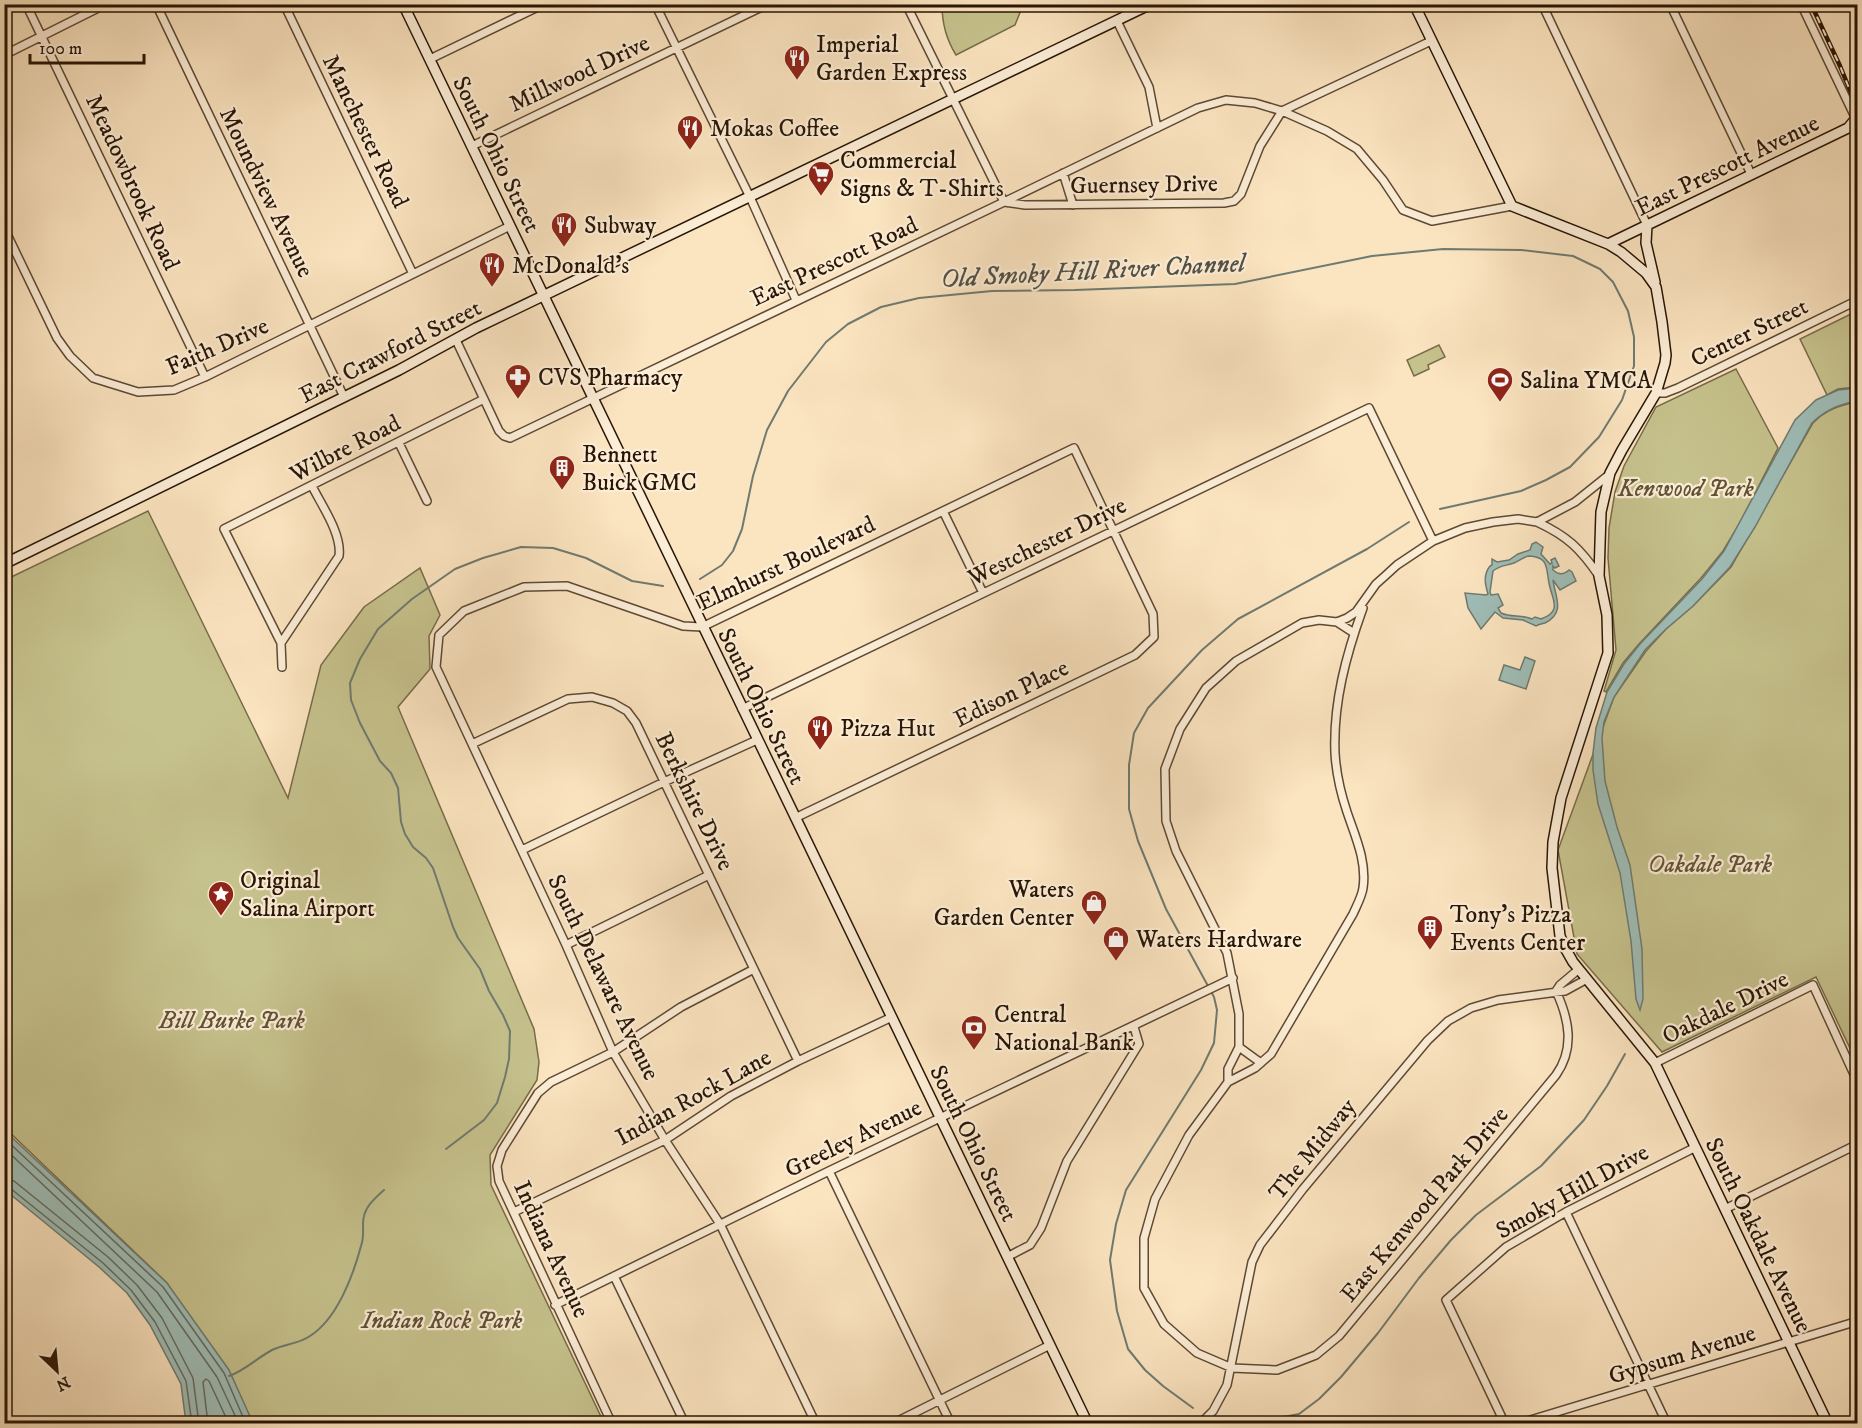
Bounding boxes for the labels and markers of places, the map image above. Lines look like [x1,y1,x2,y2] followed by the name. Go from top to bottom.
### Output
[816,30,967,88] place label: Imperial Garden Express
[782,43,812,81] restaurant icon: Imperial Garden Express
[675,113,705,151] restaurant icon: Mokas Coffee
[710,114,839,144] place label: Mokas Coffee
[840,146,1004,204] place label: Commercial Signs & T-Shirts
[806,159,836,197] supermarket icon: Commercial Signs & T-Shirts
[549,210,579,248] restaurant icon: Subway
[584,211,657,241] place label: Subway
[477,250,507,288] restaurant icon: McDonald's
[512,251,629,281] place label: McDonald's
[503,362,533,400] pharmacy icon: CVS Pharmacy
[538,363,683,393] place label: CVS Pharmacy
[1485,365,1515,403] sports icon: Salina YMCA
[1520,366,1653,396] place label: Salina YMCA
[582,440,697,498] place label: Bennett Buick GMC
[547,453,577,491] building icon: Bennett Buick GMC
[805,713,835,751] restaurant icon: Pizza Hut
[840,714,936,744] place label: Pizza Hut
[240,866,375,924] place label: Original Salina Airport
[934,875,1074,933] place label: Waters Garden Center
[206,879,236,917] place icon: Original Salina Airport
[1079,888,1109,926] shop icon: Waters Garden Center
[1450,900,1585,958] place label: Tony's Pizza Events Center
[1415,913,1445,951] building icon: Tony's Pizza Events Center
[1101,924,1131,962] shop icon: Waters Hardware
[1135,925,1302,955] place label: Waters Hardware
[994,1000,1134,1058] place label: Central National Bank
[959,1013,989,1051] bank icon: Central National Bank

